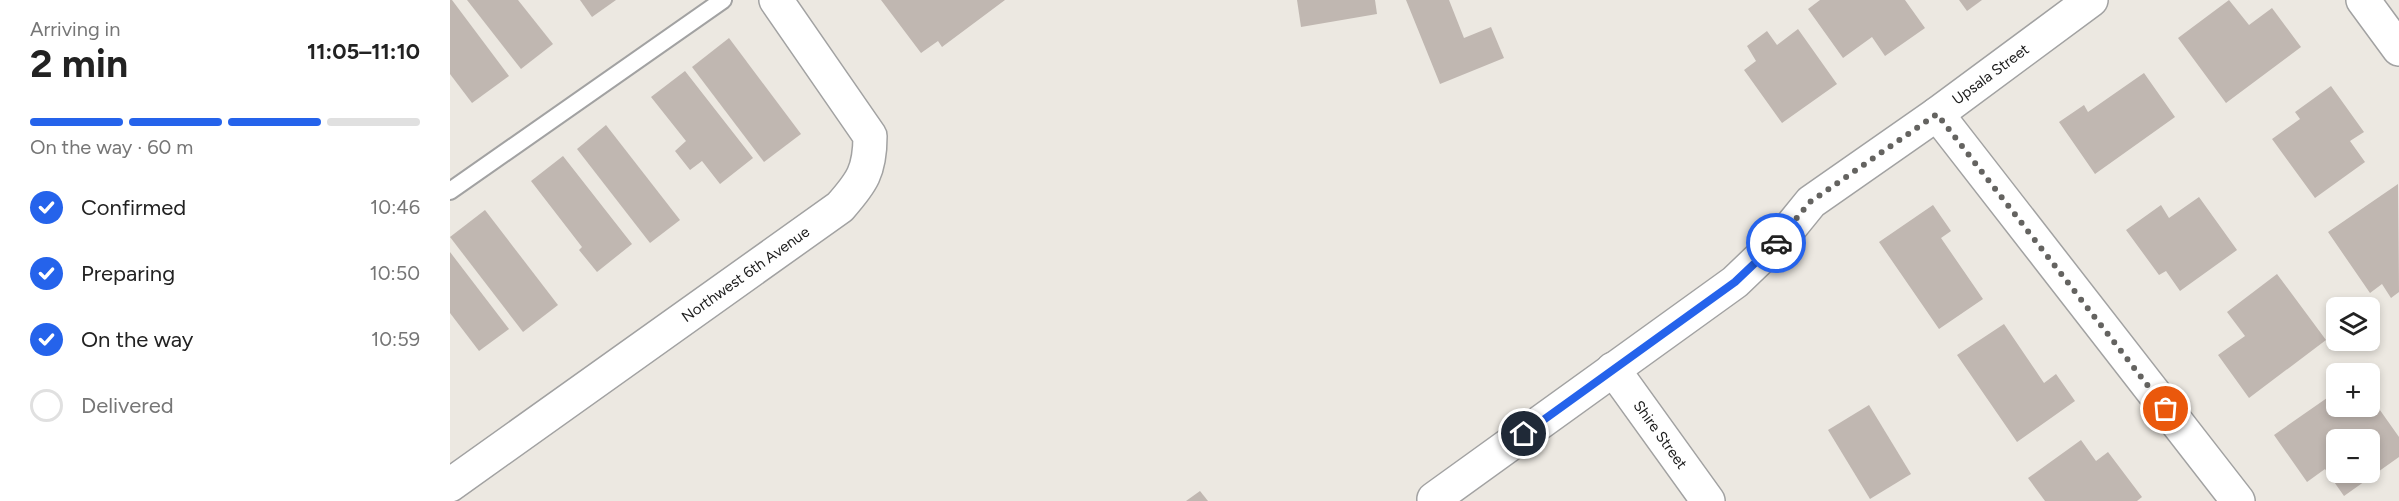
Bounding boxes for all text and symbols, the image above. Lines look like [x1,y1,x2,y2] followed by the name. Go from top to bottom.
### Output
[30,17,120,41] text: Arriving in
[307,38,420,65] text: 11:05–11:10
[30,40,128,87] text: 2 min
[1949,40,2033,109] street label: Upsala Street
[30,135,193,159] text: On the way · 60 m
[30,191,63,224] icon: check
[81,194,186,221] text: Confirmed
[370,195,420,219] text: 10:46
[1746,213,1806,273] courier
[678,223,813,326] street label: Northwest 6th Avenue
[1760,227,1793,260] icon: car
[30,257,63,290] icon: check
[81,260,175,287] text: Preparing
[370,261,420,285] text: 10:50
[2326,297,2380,483] map controls
[2326,297,2380,351] button: layers
[30,323,63,356] icon: check
[81,326,193,353] text: On the way
[371,327,420,351] text: 10:59
[2326,363,2380,417] button: +
[2140,383,2191,434] pin
[81,392,174,419] text: Delivered
[2149,392,2182,425] icon: bag
[1630,397,1691,473] street label: Shire Street
[1498,408,1549,459] pin
[1507,417,1540,450] icon: home
[2326,429,2380,483] button: −

